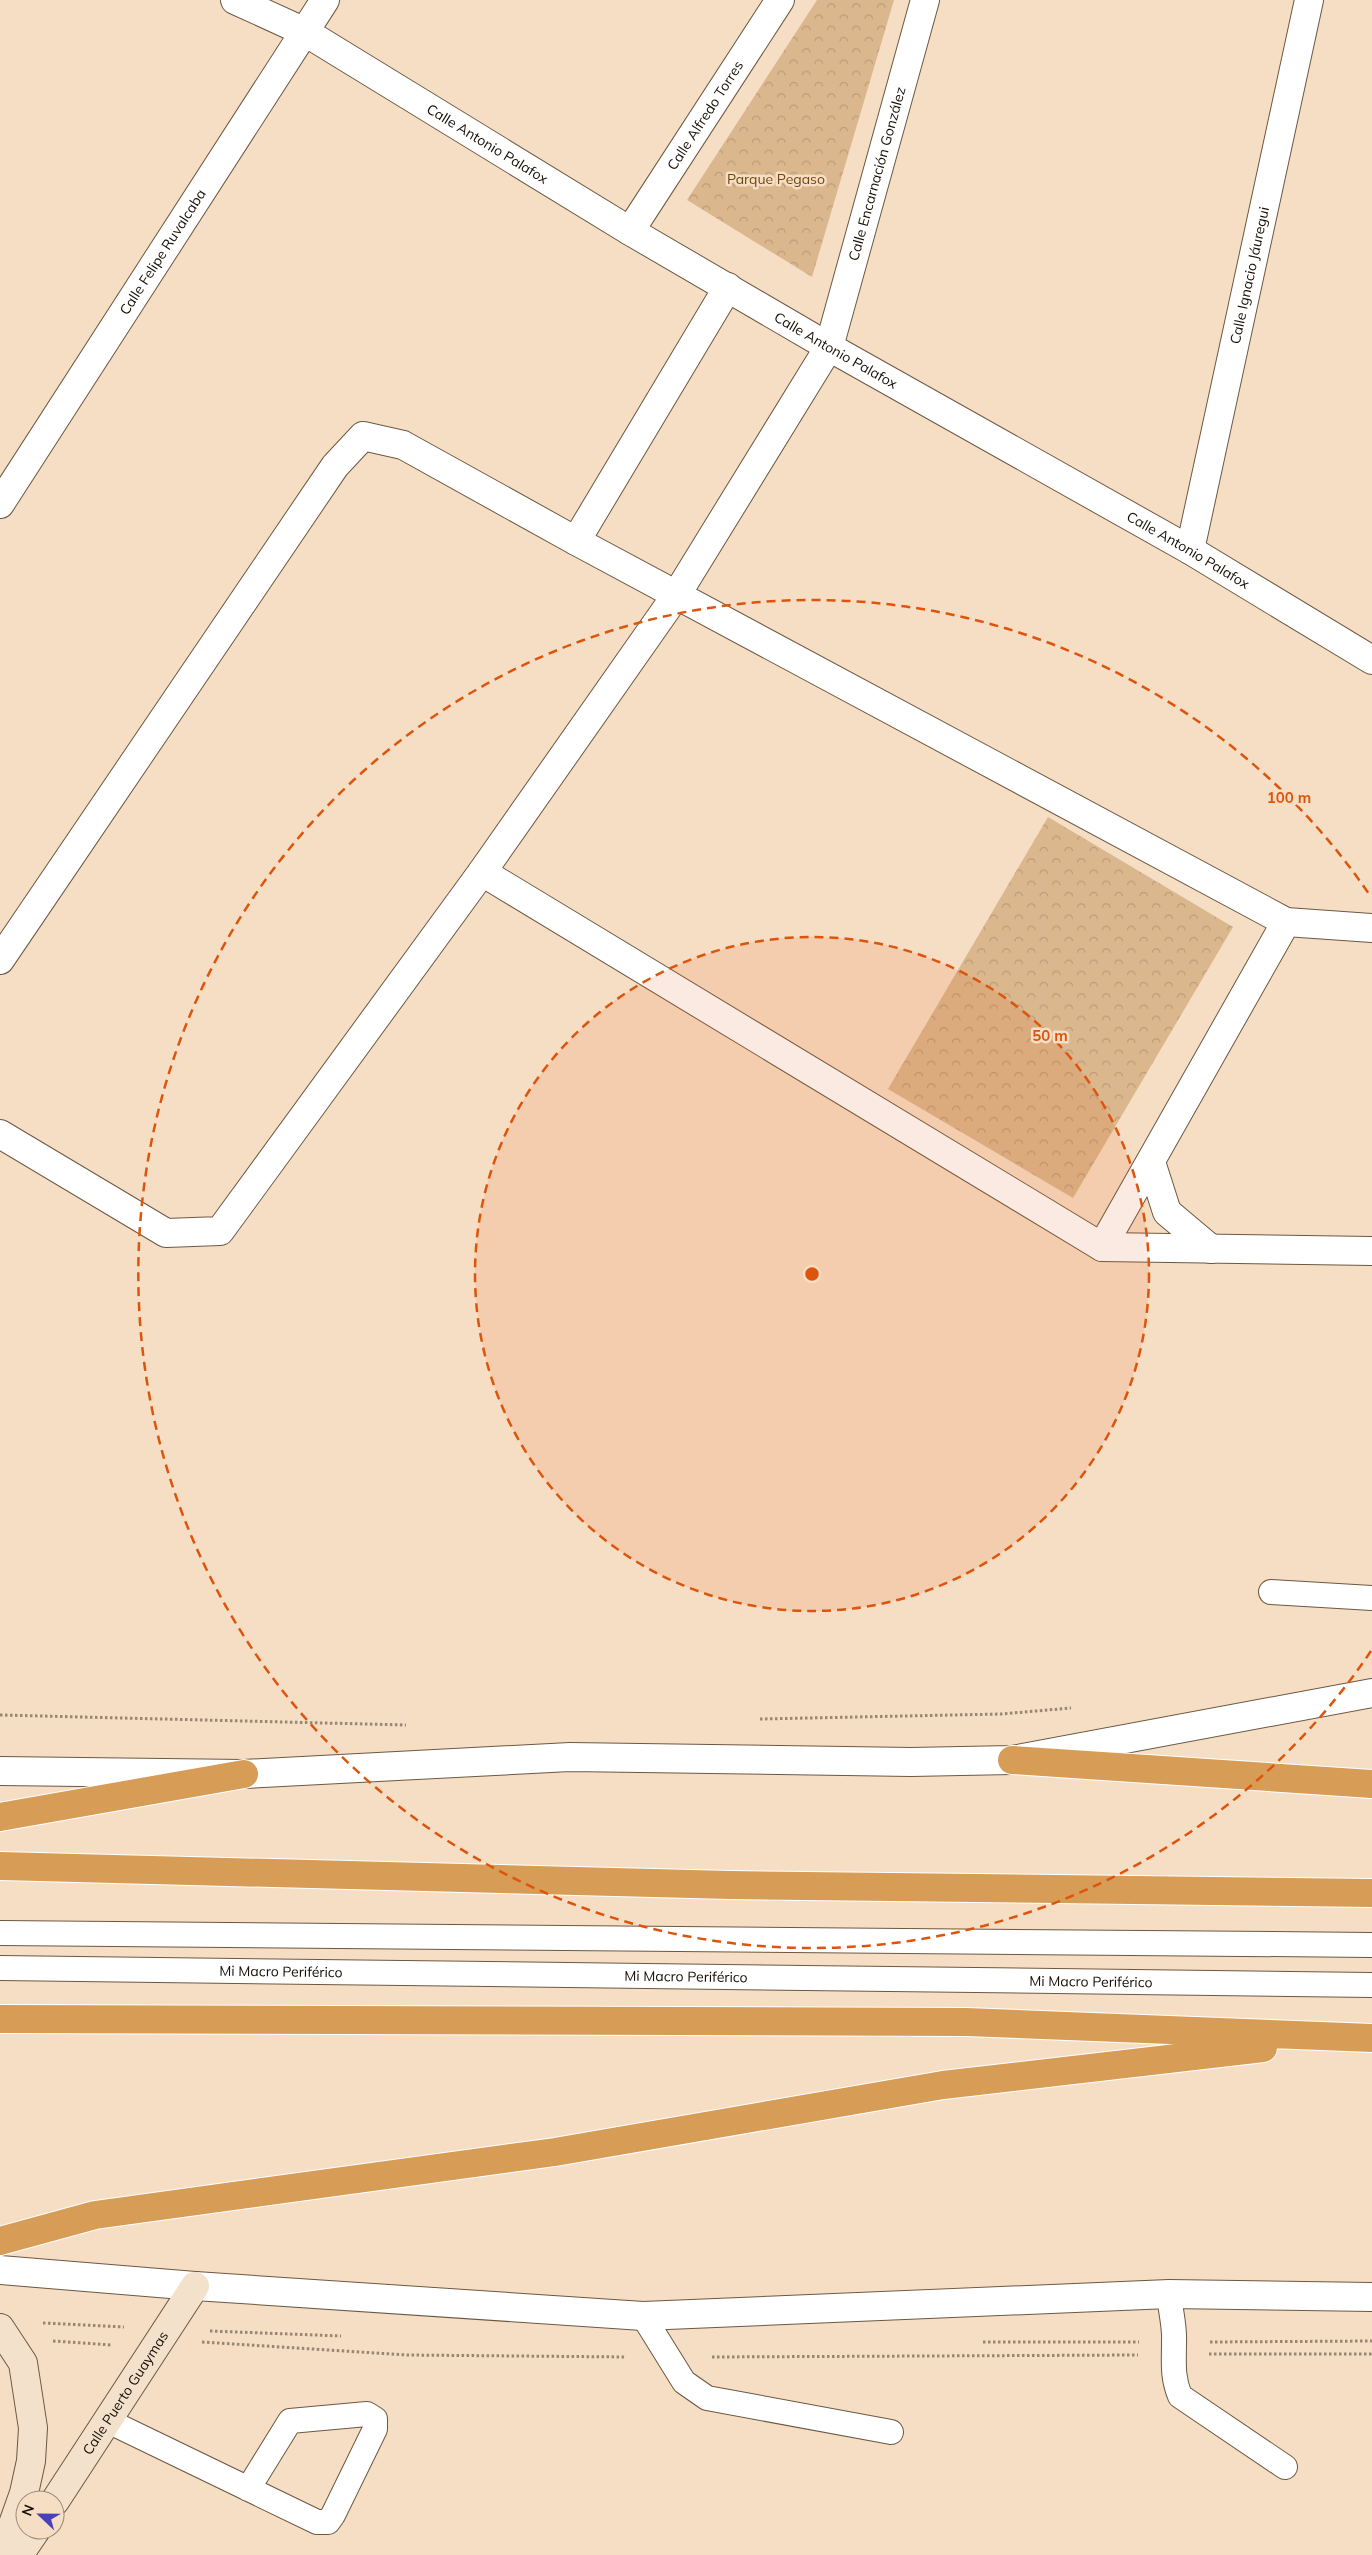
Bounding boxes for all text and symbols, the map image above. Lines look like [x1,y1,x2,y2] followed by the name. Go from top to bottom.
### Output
[663,57,747,173] street label: Calle Alfredo Torres
[844,85,910,263] street label: Calle Encarnación González
[424,100,552,188] street label: Calle Antonio Palafox
[727,170,825,188] park label: Parque Pegaso
[115,186,210,318] street label: Calle Felipe Ruvalcaba
[1226,205,1273,346] street label: Calle Ignacio Jáuregui
[771,308,901,393] street label: Calle Antonio Palafox
[1124,507,1253,593] street label: Calle Antonio Palafox
[1267,788,1311,807] text: 100 m
[1032,1026,1068,1045] text: 50 m
[803,1265,821,1283] centre of rings
[219,1962,343,1981] street label: Mi Macro Periférico
[624,1967,748,1986] street label: Mi Macro Periférico
[1029,1972,1153,1991] street label: Mi Macro Periférico
[79,2328,172,2458] street label: Calle Puerto Guaymas
[15,2490,65,2540] north arrow
[18,2502,38,2518] text: N

